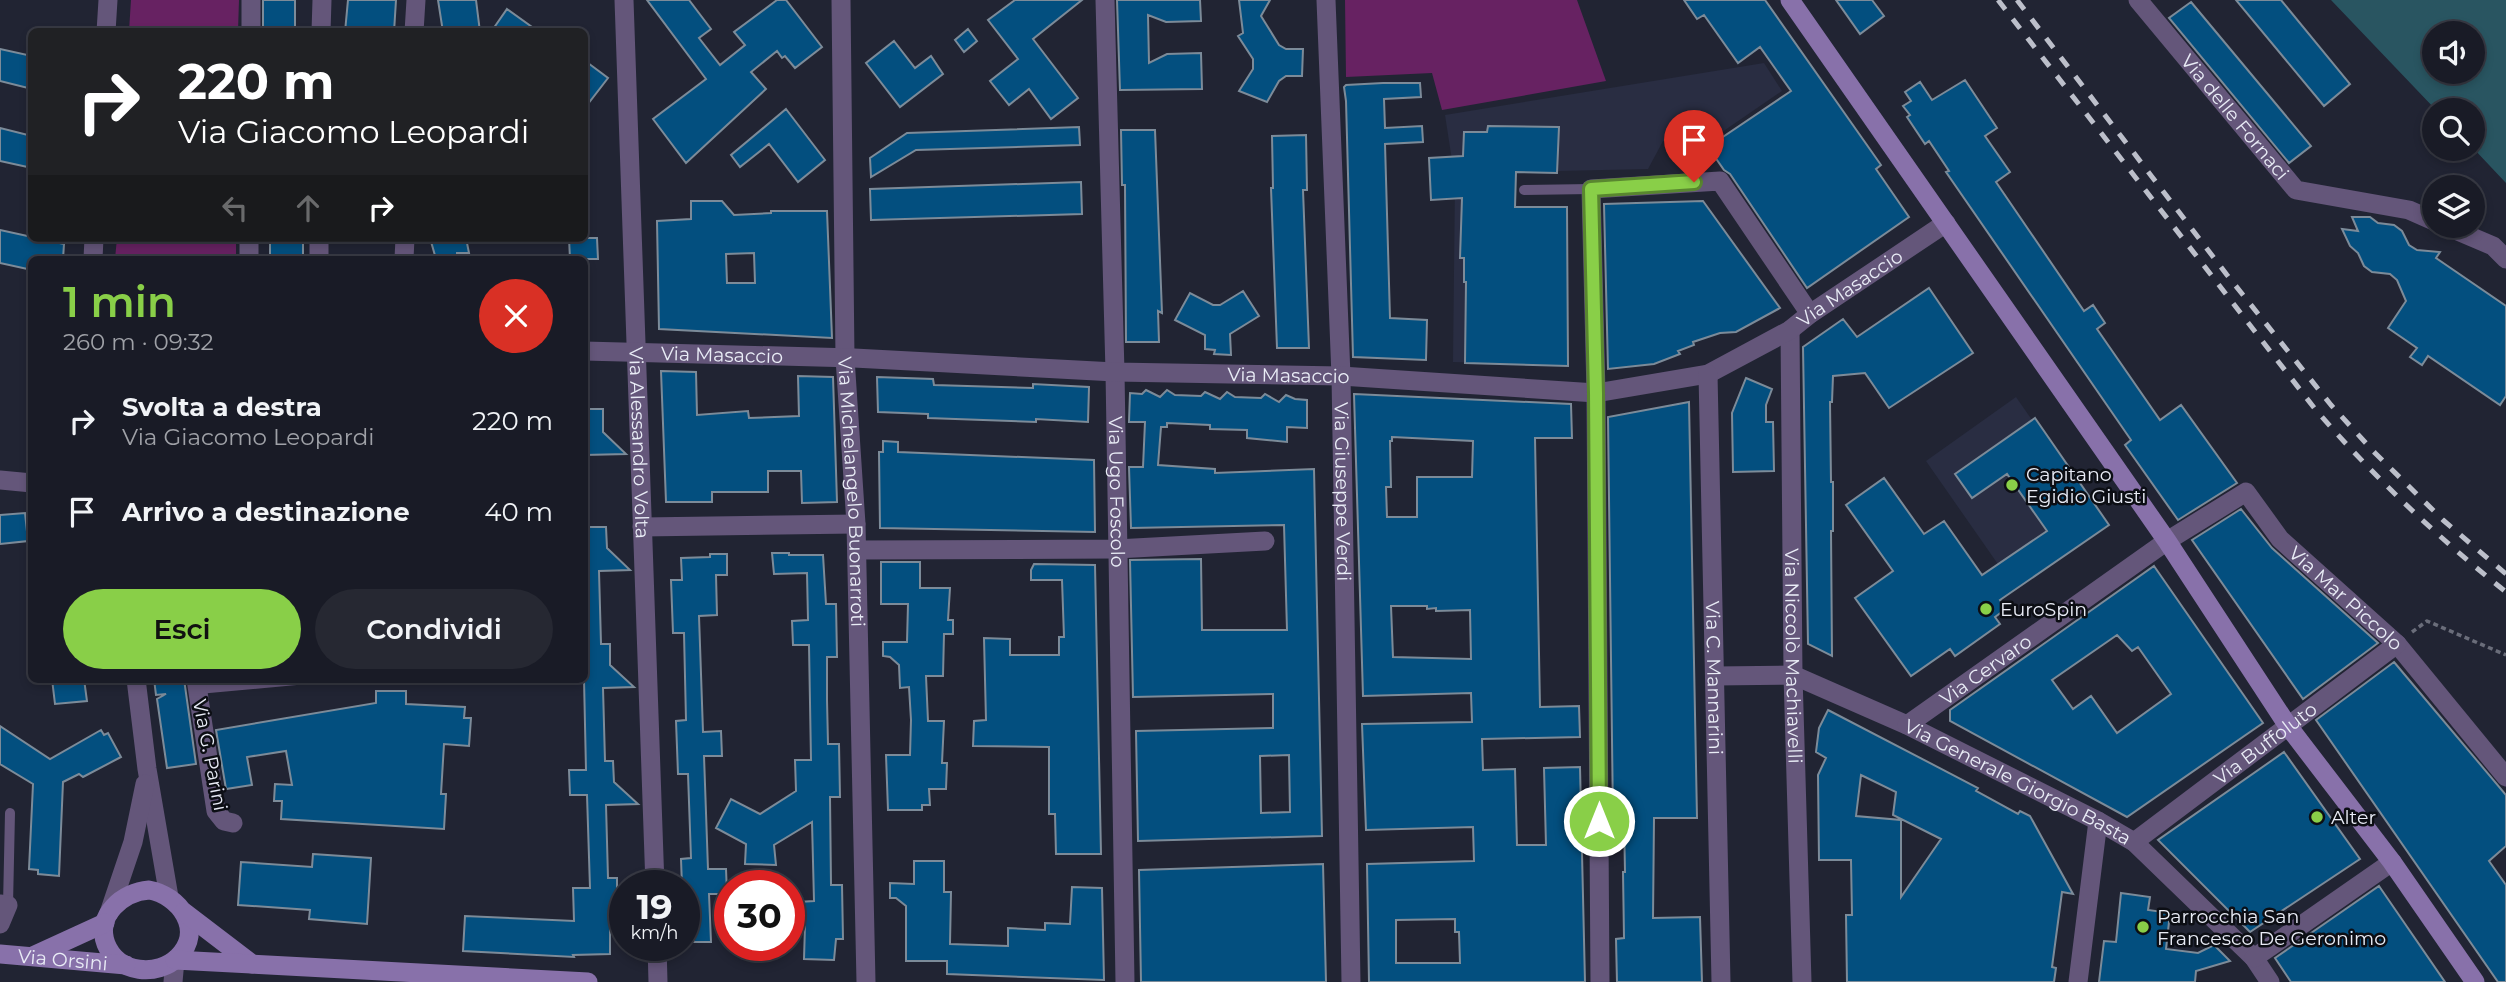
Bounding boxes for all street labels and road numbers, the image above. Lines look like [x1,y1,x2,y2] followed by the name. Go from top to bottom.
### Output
[2176,49,2294,184] street label: Via delle Fornaci
[1792,244,1907,331] street label: Via Masaccio
[661,341,783,368] street label: Via Masaccio
[625,346,654,539] street label: Via Alessandro Volta
[833,356,870,627] street label: Via Michelangelo Buonarroti
[1227,362,1350,388] street label: Via Masaccio
[1330,402,1356,581] street label: Via Giuseppe Verdi
[1104,416,1130,568] street label: Via Ugo Foscolo
[2284,541,2408,655] street label: Via Mar Piccolo
[1780,548,1807,764] street label: Via Niccolò Machiavelli
[1701,601,1728,755] street label: Via C. Mannarini
[1935,629,2036,710] street label: Via Cervaro
[188,697,232,813] street label: Via G. Parini
[2209,697,2321,790] street label: Via Buffoluto
[1900,714,2136,849] street label: Via Generale Giorgio Basta
[17,944,109,975] street label: Via Orsini

